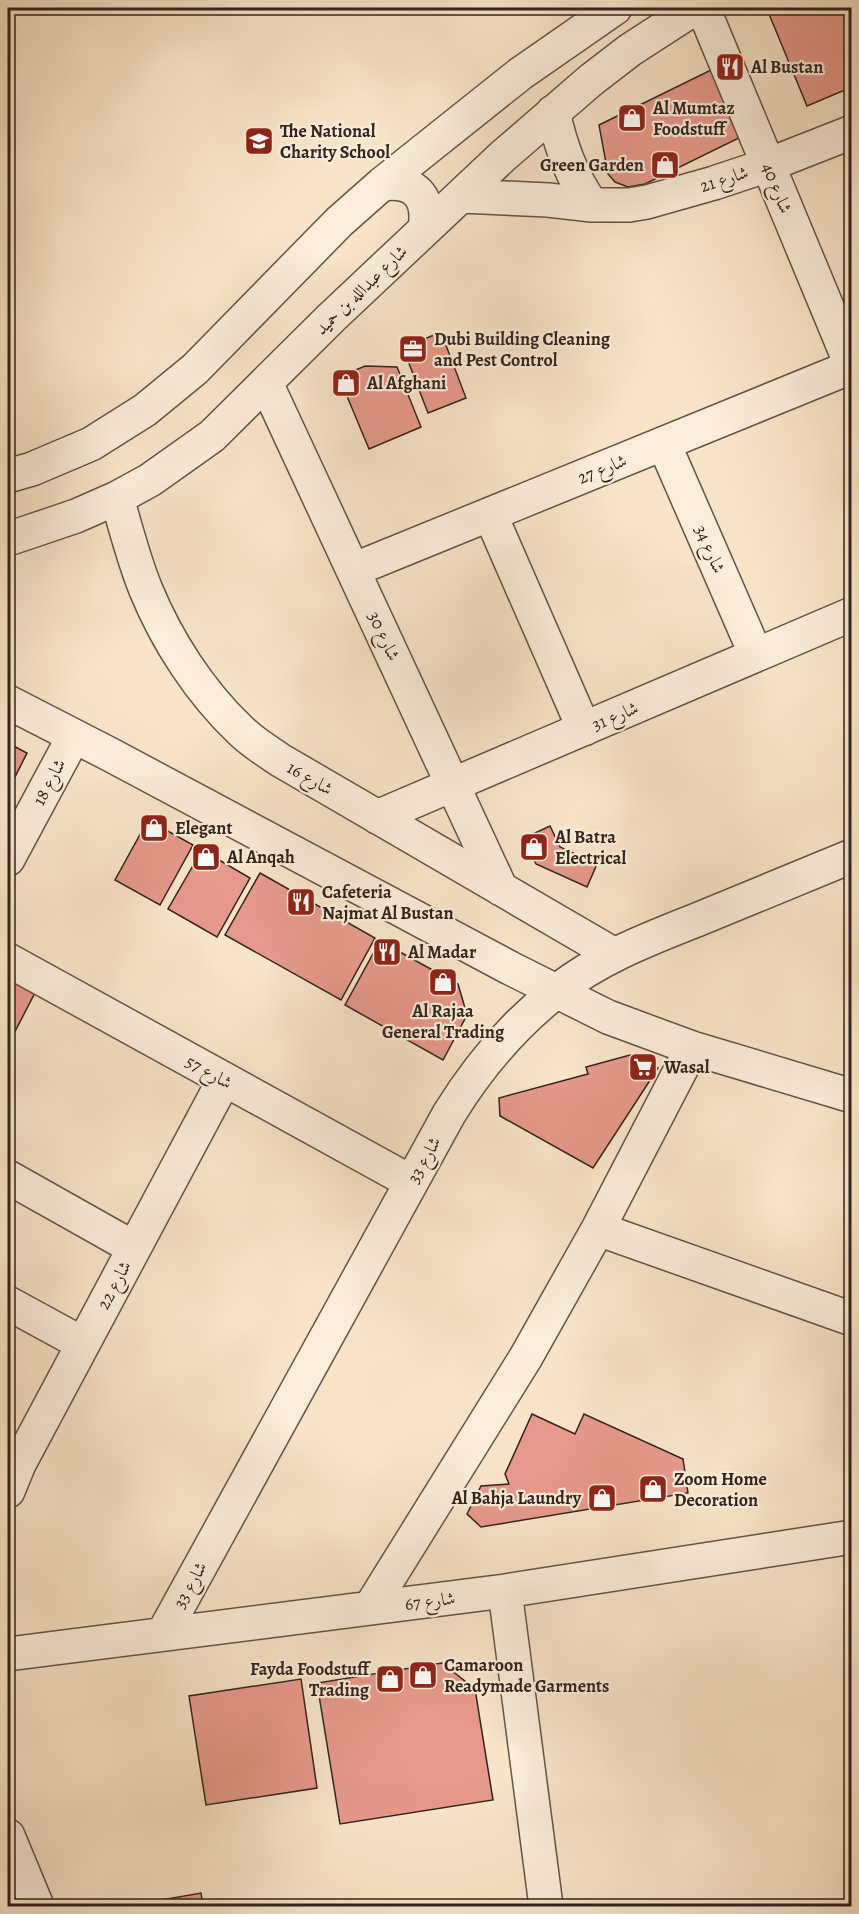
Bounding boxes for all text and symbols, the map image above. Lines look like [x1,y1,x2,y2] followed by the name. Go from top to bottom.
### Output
[714,51,746,83] restaurant icon: Al Bustan
[750,55,823,79] place label: Al Bustan
[652,96,735,141] place label: Al Mumtaz Foodstuff
[616,102,648,134] shop icon: Al Mumtaz Foodstuff
[280,119,390,164] place label: The National Charity School
[243,125,275,157] school or university icon: The National Charity School
[649,149,681,181] shop icon: Green Garden
[540,153,644,177] place label: Green Garden
[753,159,798,218] street label: شارع 40
[697,160,752,201] street label: شارع 21
[310,240,415,342] street label: شارع عبدالله بن حميد
[434,327,611,372] place label: Dubi Building Cleaning and Pest Control
[397,333,429,365] office icon: Dubi Building Cleaning and Pest Control
[330,367,362,399] shop icon: Al Afghani
[366,371,446,395] place label: Al Afghani
[574,448,631,492] street label: شارع 27
[686,521,731,578] street label: شارع 34
[359,607,406,666] street label: شارع 30
[588,695,643,739] street label: شارع 31
[27,754,74,811] street label: شارع 18
[281,755,337,803] street label: شارع 16
[138,812,170,844] shop icon: Elegant
[175,816,232,840] place label: Elegant
[554,825,627,870] place label: Al Batra Electrical
[518,831,550,863] shop icon: Al Batra Electrical
[190,841,222,873] shop icon: Al Anqah
[226,845,295,869] place label: Al Anqah
[322,880,454,925] place label: Cafeteria Najmat Al Bustan
[285,886,317,918] restaurant icon: Cafeteria Najmat Al Bustan
[371,936,403,968] restaurant icon: Al Madar
[407,940,477,964] place label: Al Madar
[427,966,459,998] shop icon: Al Rajaa General Trading
[382,999,505,1044] place label: Al Rajaa General Trading
[180,1049,237,1097] street label: شارع 57
[627,1051,659,1083] supermarket icon: Wasal
[663,1055,710,1079] place label: Wasal
[401,1132,449,1189] street label: شارع 33
[91,1256,139,1315] street label: شارع 22
[674,1467,767,1512] place label: Zoom Home Decoration
[637,1473,669,1505] shop icon: Zoom Home Decoration
[586,1482,618,1514] shop icon: Al Bahja Laundry
[451,1486,582,1510] place label: Al Bahja Laundry
[167,1557,215,1614] street label: شارع 33
[403,1586,457,1619] street label: شارع 67
[444,1653,609,1698] place label: Camaroon Readymade Garments
[250,1657,372,1702] place label: Fayda Foodstuff Trading
[407,1659,439,1691] shop icon: Camaroon Readymade Garments
[374,1663,406,1695] shop icon: Fayda Foodstuff Trading

